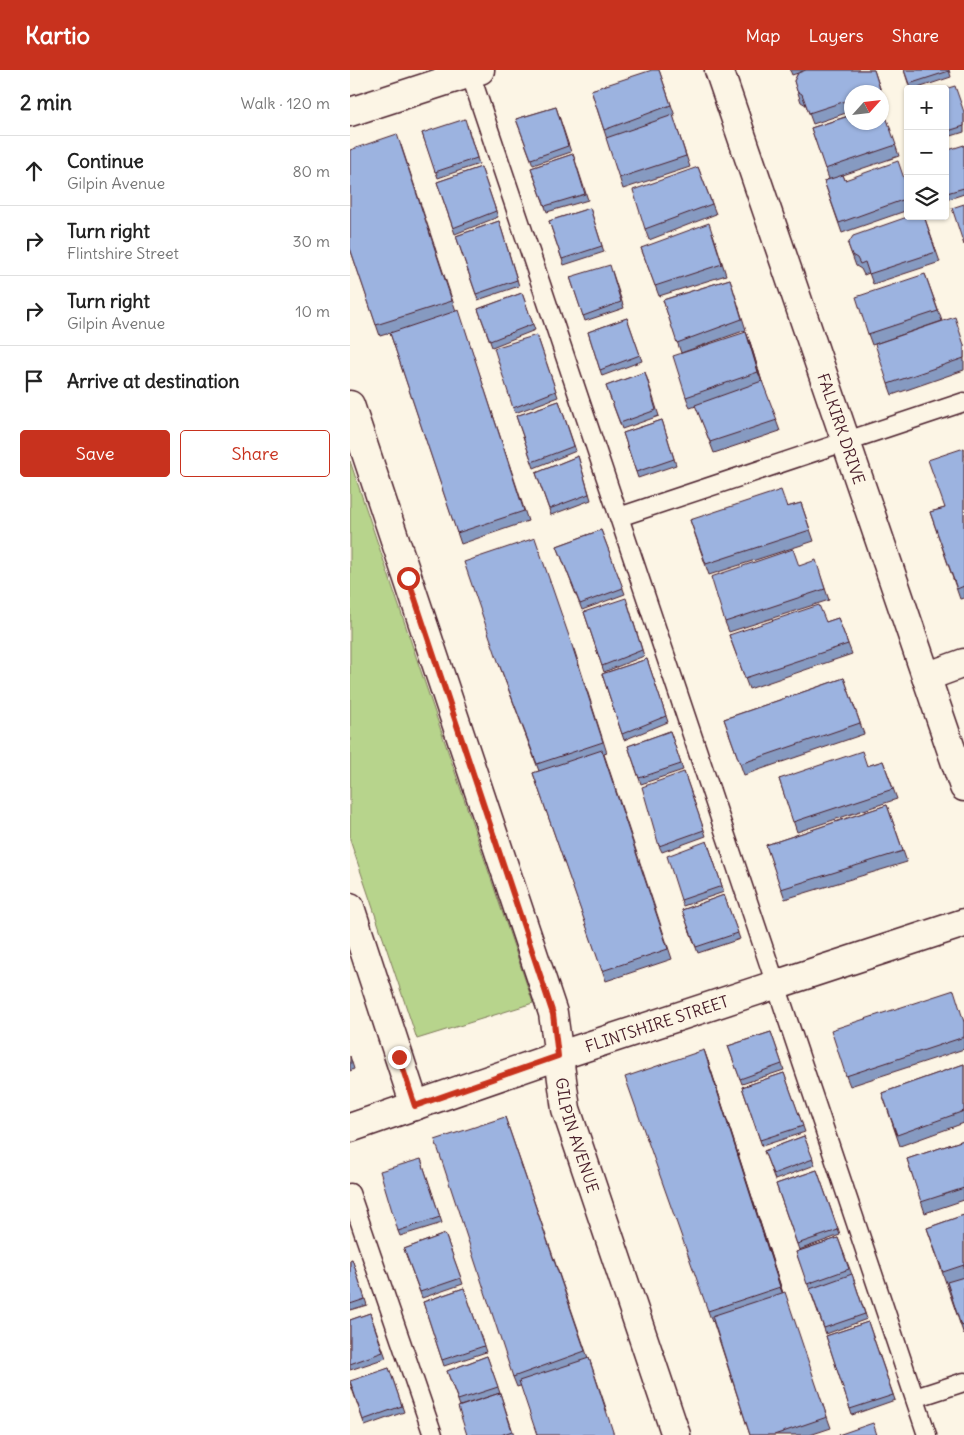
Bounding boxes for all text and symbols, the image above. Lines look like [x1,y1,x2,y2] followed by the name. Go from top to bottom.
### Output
[25,20,90,50] text: Kartio
[745,24,780,47] text: Map
[808,24,864,47] text: Layers
[892,24,939,47] text: Share
[844,85,889,130] north arrow
[904,85,949,220] map controls
[904,85,949,130] button: +
[20,89,72,116] text: 2 min
[240,93,330,113] text: Walk · 120 m
[904,130,949,175] button: −
[67,149,144,173] text: Continue
[20,157,48,185] icon: ahead
[292,161,330,181] text: 80 m
[67,173,165,193] text: Gilpin Avenue
[904,175,949,220] button: layers
[67,219,150,243] text: Turn right
[20,227,48,255] icon: right
[293,231,330,251] text: 30 m
[67,243,179,263] text: Flintshire Street
[67,289,150,313] text: Turn right
[20,297,48,325] icon: right
[295,301,330,321] text: 10 m
[67,313,165,333] text: Gilpin Avenue
[20,367,48,395] icon: arrive
[67,369,240,393] text: Arrive at destination
[813,370,870,487] street label: FALKIRK DRIVE
[20,430,170,477] button: Save
[180,430,330,477] button: Share
[397,567,420,590] route start
[583,991,731,1056] street label: FLINTSHIRE STREET
[388,1046,411,1069] route end
[552,1076,604,1195] street label: GILPIN AVENUE

